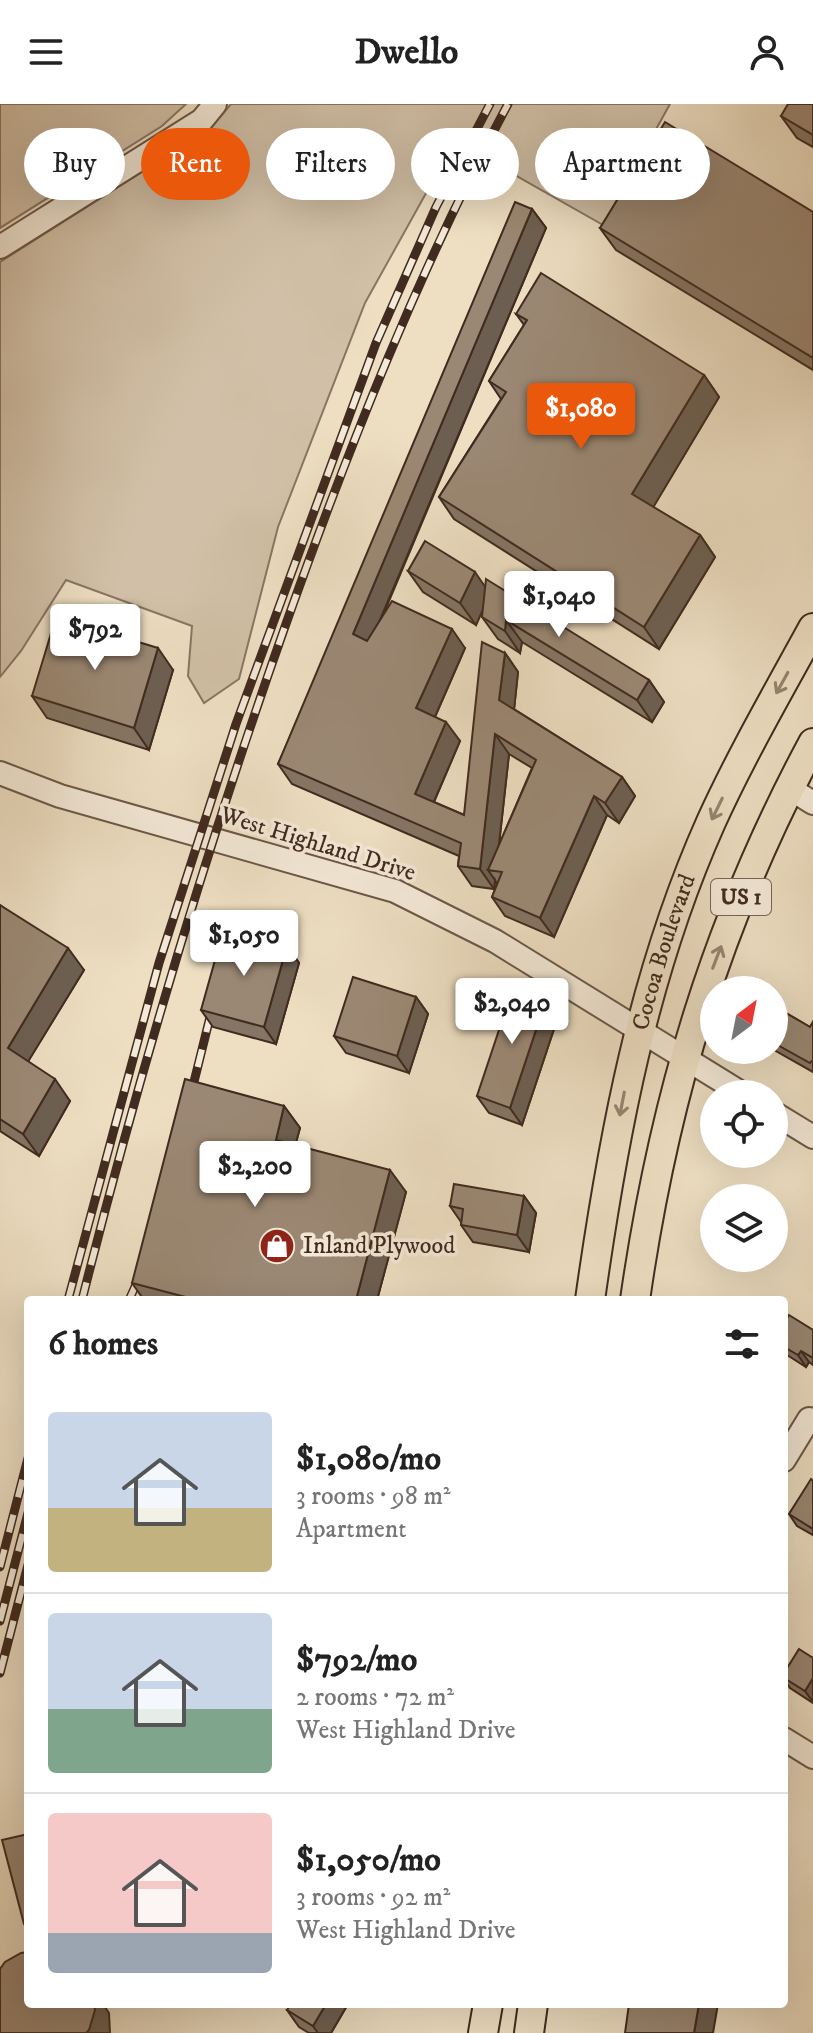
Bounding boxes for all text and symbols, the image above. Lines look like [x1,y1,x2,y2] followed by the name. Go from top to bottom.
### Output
[24,30,68,74] icon: menu
[355,30,458,75] text: Dwello
[745,30,789,74] icon: person
[24,128,125,200] chip: Buy
[141,128,250,200] chip: Rent
[266,128,395,200] chip: Filters
[411,128,519,200] chip: New
[535,128,710,200] chip: Apartment
[516,383,646,451] pin: $1,080
[545,392,617,425] text: $1,080
[494,571,624,639] pin: $1,040
[522,580,596,613] text: $1,040
[48,604,142,672] pin: $792
[68,613,122,646] text: $792
[774,671,790,695] one-way arrow
[709,796,724,820] one-way arrow
[216,800,419,888] street label: West Highland Drive
[626,870,703,1034] street label: Cocoa Boulevard
[711,879,771,915] road number: US 1
[179,910,309,978] pin: $1,050
[208,919,280,952] text: $1,050
[711,945,726,970] one-way arrow
[700,976,788,1064] north arrow
[700,976,788,1272] map controls
[447,978,577,1046] pin: $2,040
[473,987,551,1020] text: $2,040
[700,1080,788,1168] button: locate
[614,1090,629,1116] one-way arrow
[190,1141,320,1209] pin: $2,200
[218,1150,293,1183] text: $2,200
[700,1184,788,1272] button: layers
[258,1227,296,1265] shop icon: Inland Plywood
[303,1231,455,1261] place label: Inland Plywood
[720,1322,764,1366] icon: filters
[48,1323,158,1365] text: 6 homes
[296,1438,441,1480] text: $1,080/mo
[112,1444,208,1540] icon: home
[296,1480,451,1513] text: 3 rooms · 98 m²
[296,1513,407,1546] text: Apartment
[296,1639,417,1681] text: $792/mo
[112,1645,208,1741] icon: home
[296,1681,454,1714] text: 2 rooms · 72 m²
[296,1714,516,1747] text: West Highland Drive
[296,1839,441,1881] text: $1,050/mo
[112,1845,208,1941] icon: home
[296,1881,450,1914] text: 3 rooms · 92 m²
[296,1914,516,1947] text: West Highland Drive

